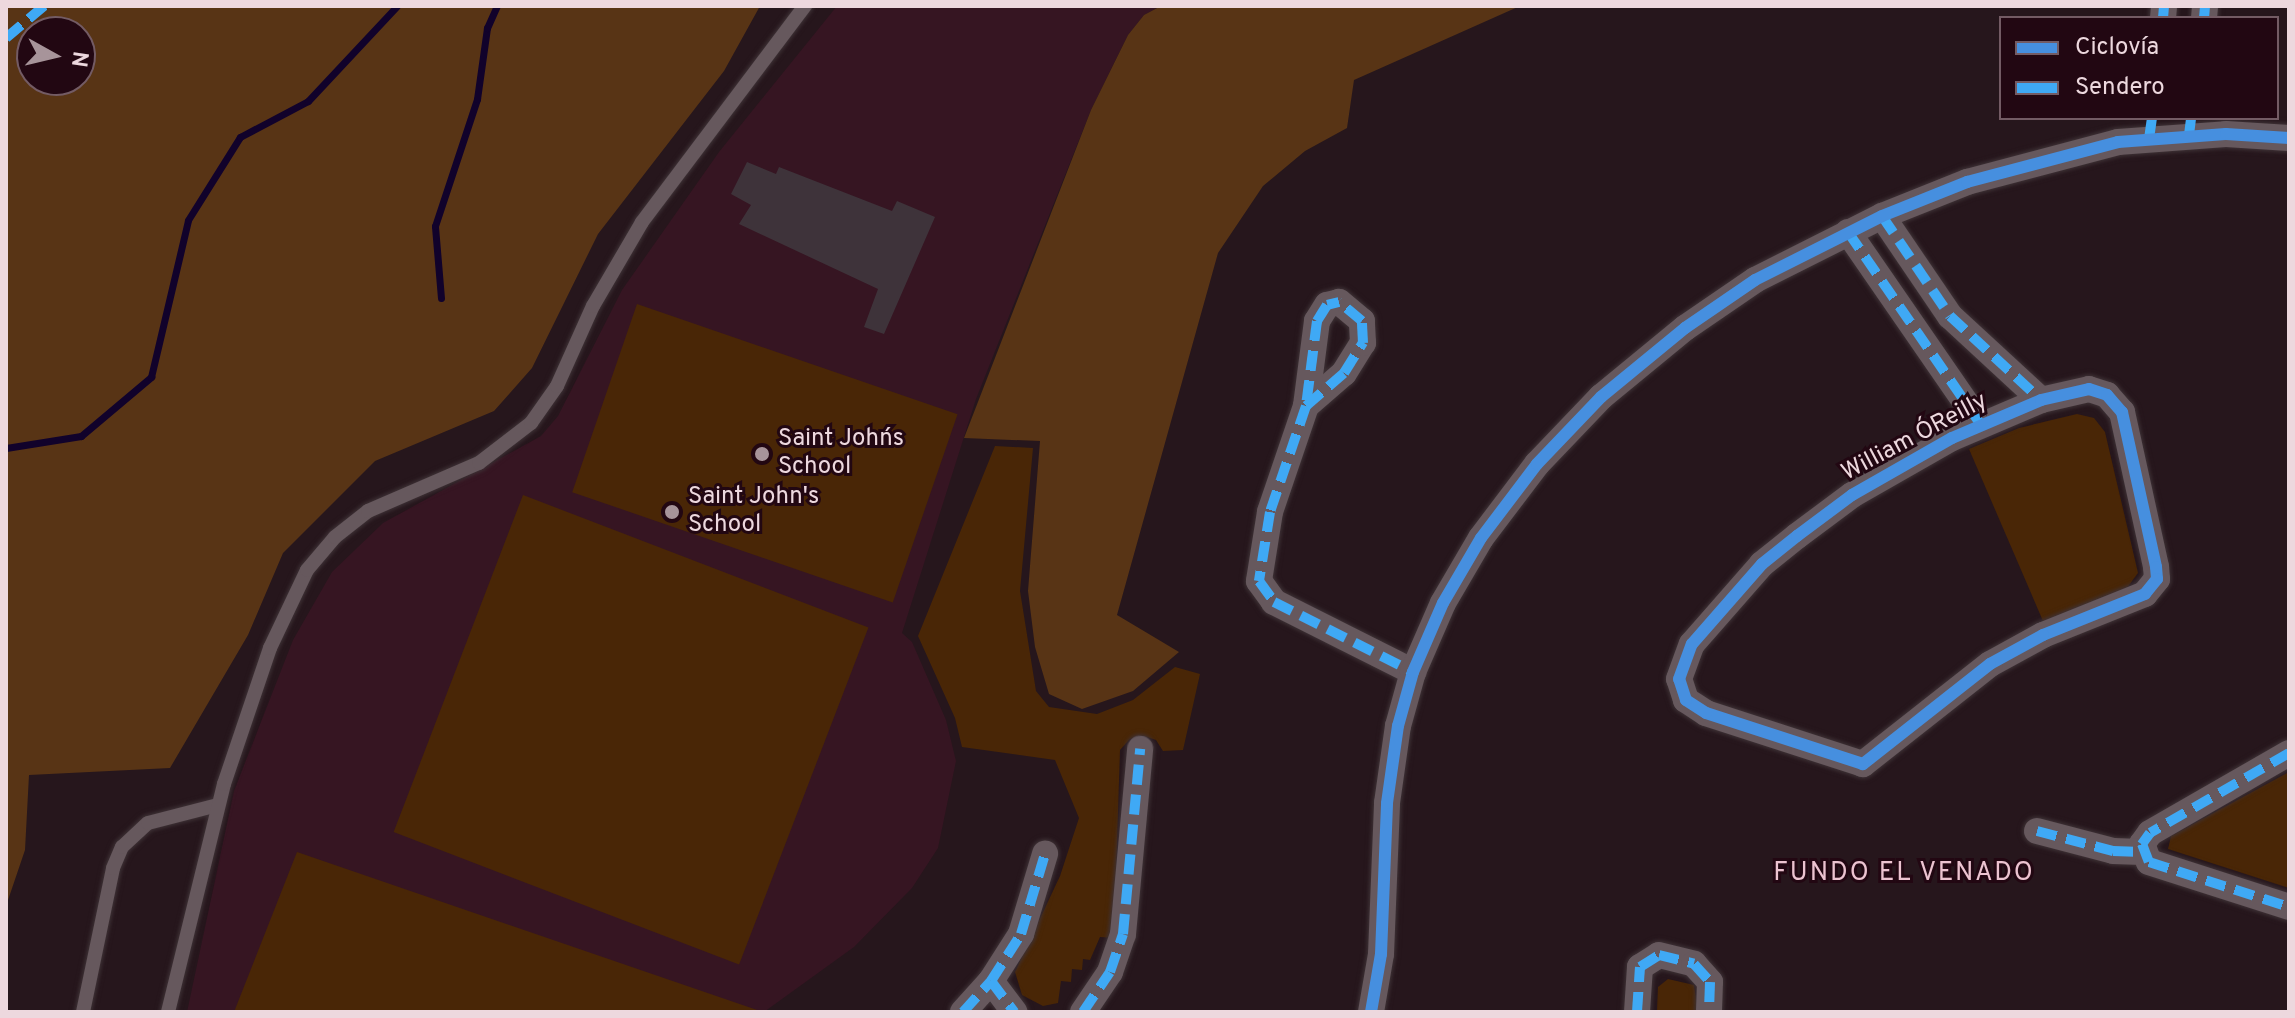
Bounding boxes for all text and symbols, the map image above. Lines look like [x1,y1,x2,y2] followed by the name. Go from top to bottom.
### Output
[16,16,96,96] north arrow
[1999,16,2279,120] legend
[2075,33,2159,63] text: Ciclovía
[64,49,93,69] text: N
[2075,73,2165,103] text: Sendero
[1837,388,1993,488] street label: William O´Reilly
[778,426,904,482] place label: Saint John´s School
[753,445,771,463] marker: Saint John´s School
[688,484,819,540] place label: Saint John's School
[663,503,681,521] marker: Saint John's School
[1772,858,2036,890] district label: FUNDO EL VENADO

